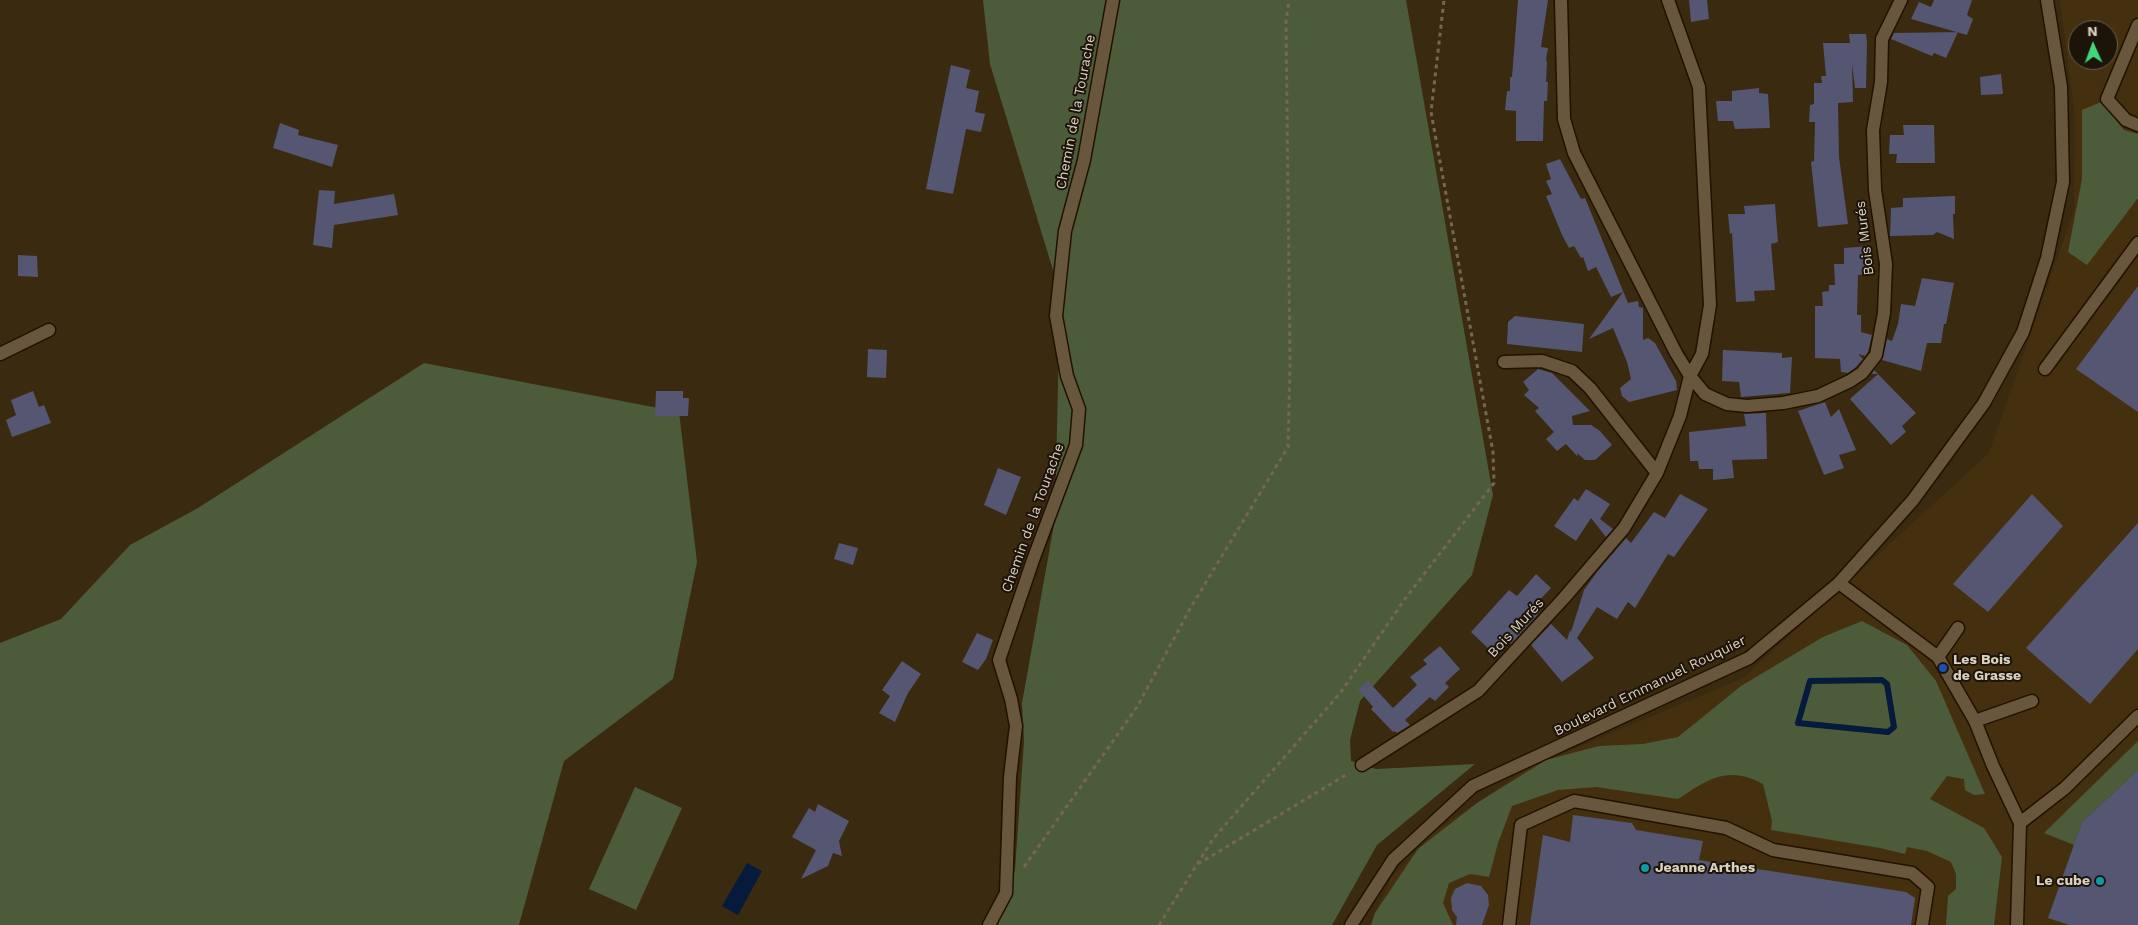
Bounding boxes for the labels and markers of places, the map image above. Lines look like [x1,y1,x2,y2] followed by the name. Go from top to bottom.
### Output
[1953,652,2021,684] place label: Les Bois de Grasse
[1937,662,1949,674] marker: Les Bois de Grasse
[1655,860,1755,876] place label: Jeanne Arthes
[1639,862,1651,874] marker: Jeanne Arthes
[2036,873,2090,889] place label: Le cube
[2094,875,2106,887] marker: Le cube

